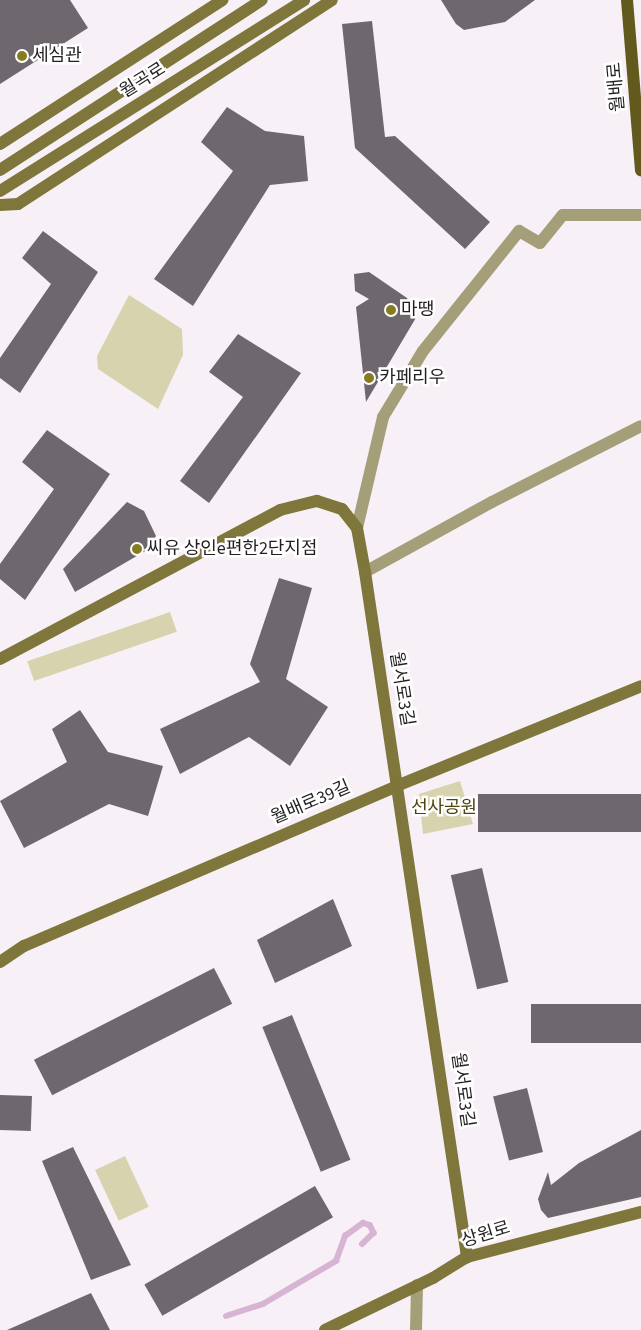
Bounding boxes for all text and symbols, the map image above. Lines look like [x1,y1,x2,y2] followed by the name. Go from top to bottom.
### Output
[32,45,82,67] place label: 세심관
[16,50,28,62] marker: 세심관
[116,59,170,103] street label: 월곡로
[604,61,630,113] street label: 월배로
[401,299,434,321] place label: 마땡
[385,304,397,316] marker: 마땡
[379,367,445,389] place label: 카페리우
[363,372,375,384] marker: 카페리우
[147,538,318,560] place label: 씨유 상인e편한2단지점
[131,543,143,555] marker: 씨유 상인e편한2단지점
[384,650,418,728] street label: 월서로3길
[268,777,354,829] street label: 월배로39길
[411,797,477,819] park label: 선사공원
[446,1051,478,1129] street label: 월서로3길
[459,1217,513,1253] street label: 상원로

